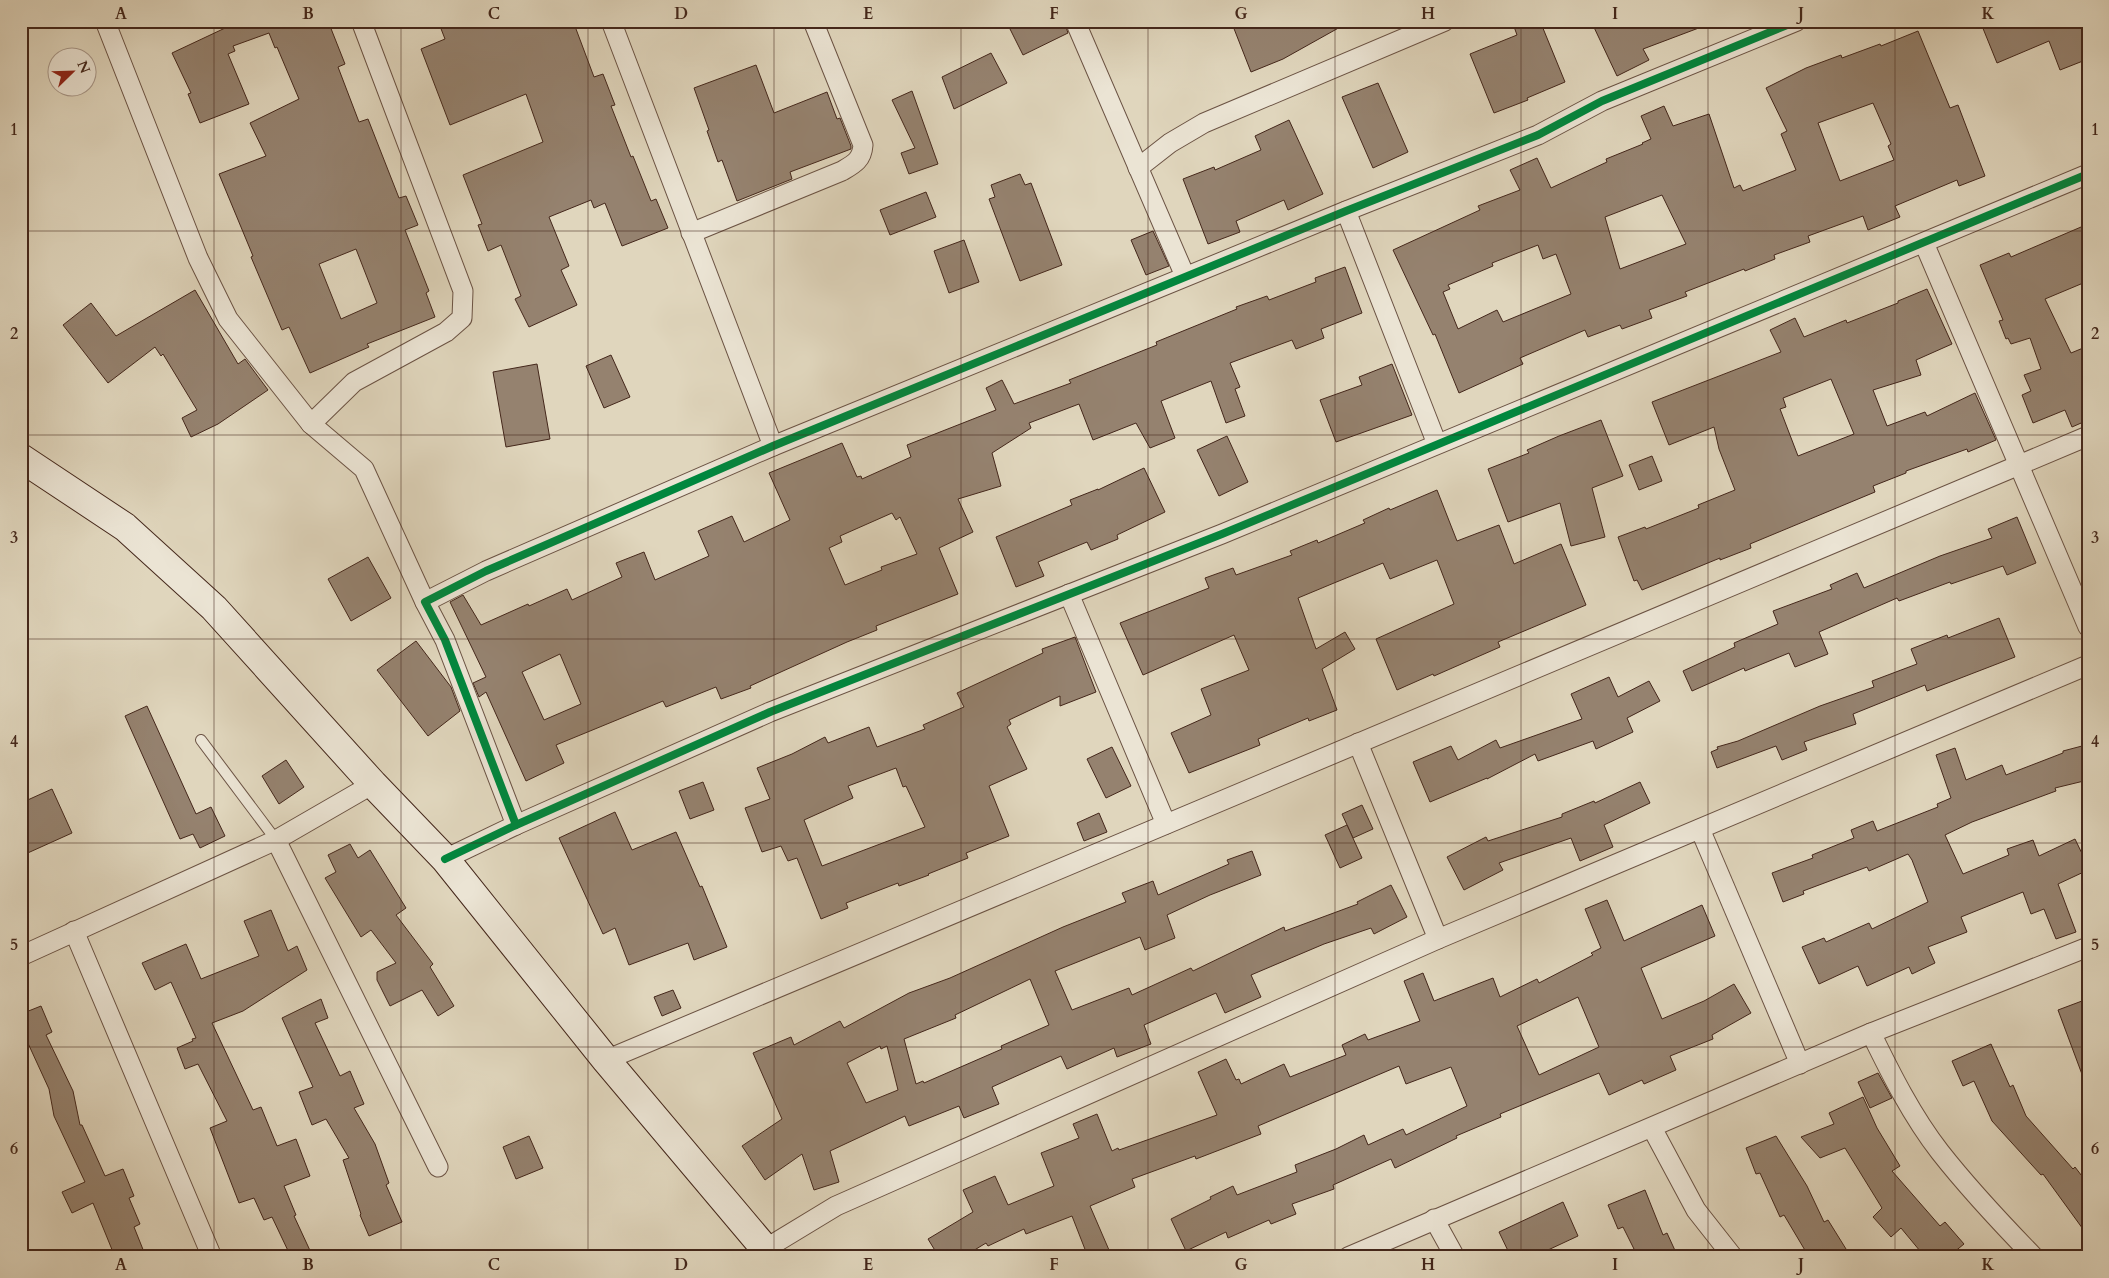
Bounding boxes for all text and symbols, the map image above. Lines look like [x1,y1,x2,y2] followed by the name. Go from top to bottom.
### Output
[115,3,127,25] text: A
[302,3,314,25] text: B
[488,3,500,25] text: C
[674,3,688,25] text: D
[863,3,873,25] text: E
[1049,3,1059,25] text: F
[1234,3,1248,25] text: G
[1421,3,1435,25] text: H
[1612,3,1618,25] text: I
[1796,3,1804,25] text: J
[1982,3,1995,25] text: K
[48,48,98,98] north arrow
[72,58,95,76] text: N
[10,119,18,141] text: 1
[2091,119,2099,141] text: 1
[10,323,18,345] text: 2
[2091,323,2099,345] text: 2
[10,527,18,549] text: 3
[2091,527,2099,549] text: 3
[10,731,18,753] text: 4
[2091,731,2099,753] text: 4
[10,934,18,956] text: 5
[2091,934,2099,956] text: 5
[10,1138,18,1160] text: 6
[2091,1138,2099,1160] text: 6
[115,1254,127,1276] text: A
[302,1254,314,1276] text: B
[488,1254,500,1276] text: C
[674,1254,688,1276] text: D
[863,1254,873,1276] text: E
[1049,1254,1059,1276] text: F
[1234,1254,1248,1276] text: G
[1421,1254,1435,1276] text: H
[1612,1254,1618,1276] text: I
[1796,1254,1804,1276] text: J
[1982,1254,1995,1276] text: K

